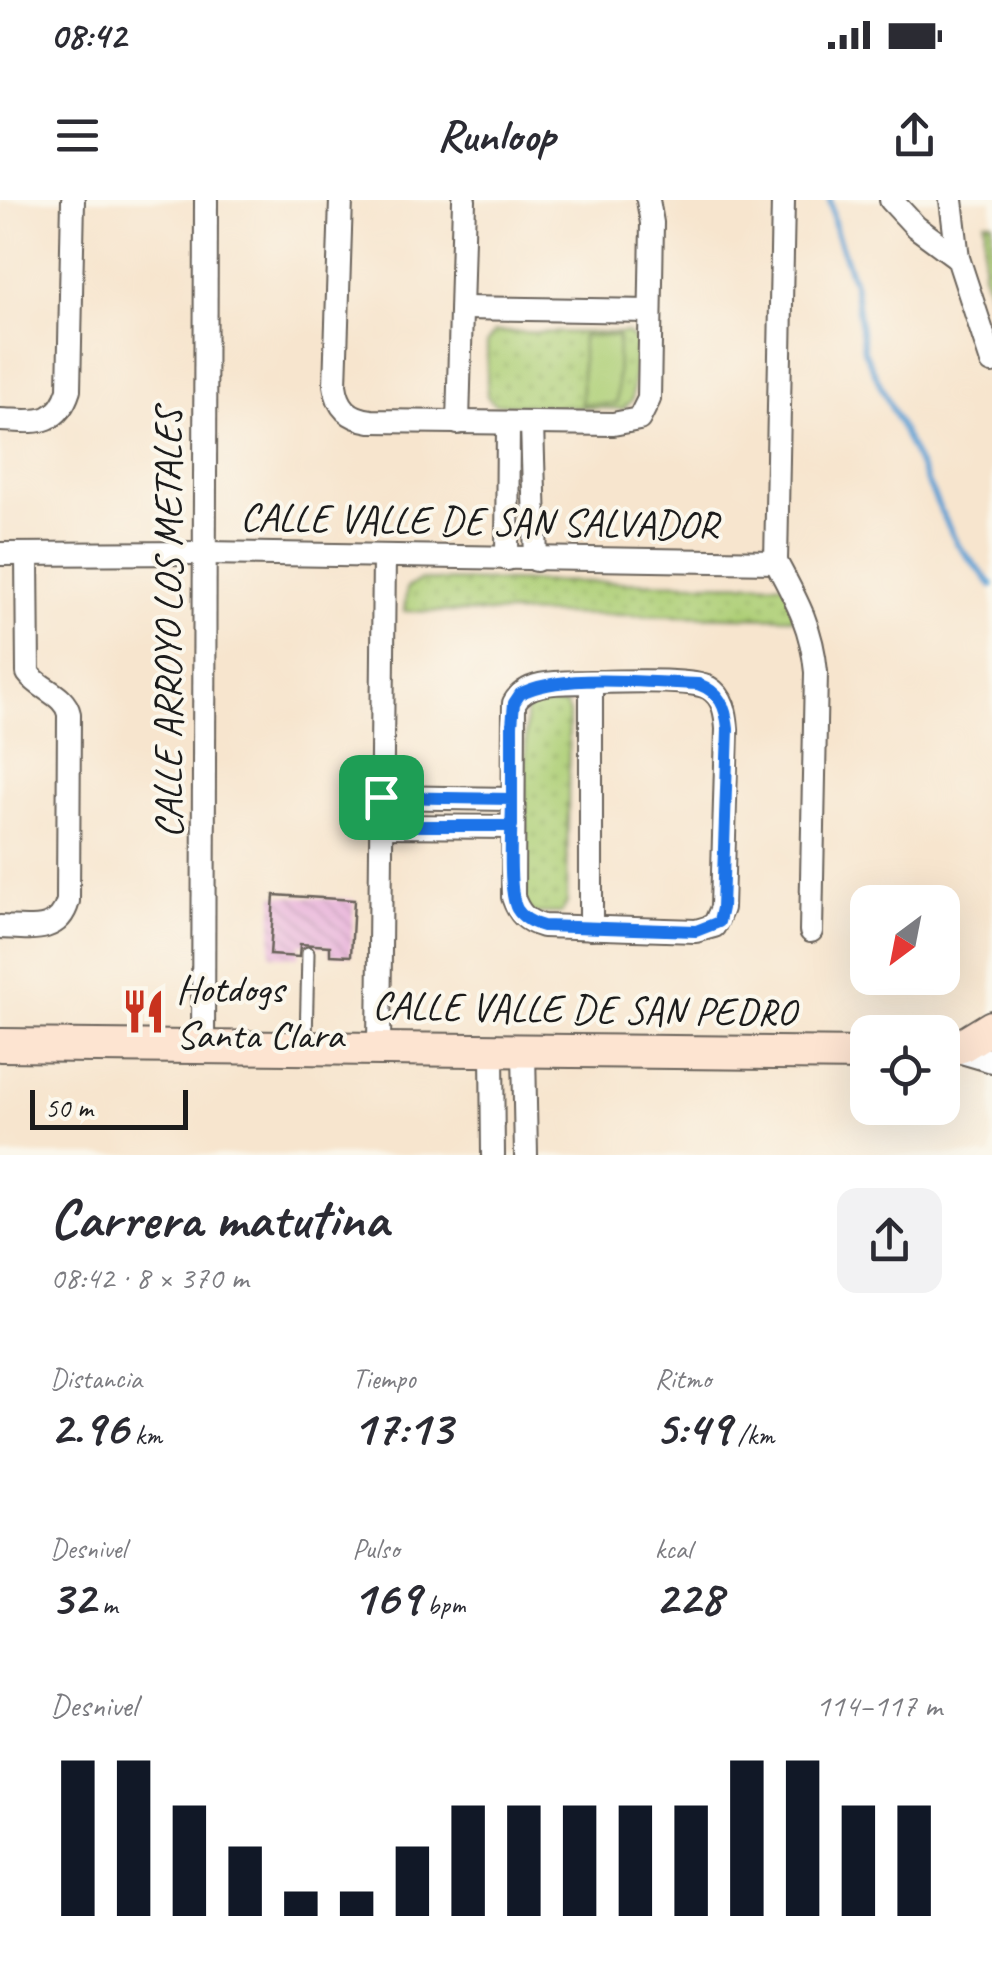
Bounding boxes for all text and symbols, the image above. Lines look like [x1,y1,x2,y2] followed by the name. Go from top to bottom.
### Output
[50,12,126,59] text: 08:42
[437,107,555,164] text: Runloop
[50,108,105,163] icon: menu
[887,108,942,163] icon: share
[143,402,193,838] street label: CALLE ARROYO LOS METALES
[240,492,722,550] street label: CALLE VALLE DE SAN SALVADOR
[339,755,424,840] pin
[354,770,409,825] icon: arrive
[850,885,960,995] north arrow
[850,885,960,1125] map controls
[176,964,346,1060] place label: Hotdogs Santa Clara
[372,980,800,1038] street label: CALLE VALLE DE SAN PEDRO
[119,987,167,1035] restaurant icon: Hotdogs Santa Clara
[850,1015,960,1125] button: locate
[30,1085,188,1130] scale bar
[45,1090,93,1125] text: 50 m
[50,1184,388,1254] text: Carrera matutina
[837,1188,942,1293] button: share
[50,1257,248,1298] text: 08:42 · 8 × 370 m
[50,1361,142,1396] text: Distancia
[352,1361,416,1396] text: Tiempo
[655,1361,711,1396] text: Ritmo
[50,1396,128,1459] text: 2.96
[352,1396,452,1459] text: 17:13
[655,1396,731,1459] text: 5:49
[128,1417,162,1452] text: km
[731,1417,774,1452] text: /km
[50,1531,126,1566] text: Desnivel
[352,1531,399,1566] text: Pulso
[655,1531,692,1566] text: kcal
[50,1566,95,1629] text: 32
[352,1566,420,1629] text: 169
[655,1566,722,1629] text: 228
[95,1587,117,1622] text: m
[420,1587,466,1622] text: bpm
[50,1685,137,1726] text: Desnivel
[816,1685,942,1726] text: 114–117 m

